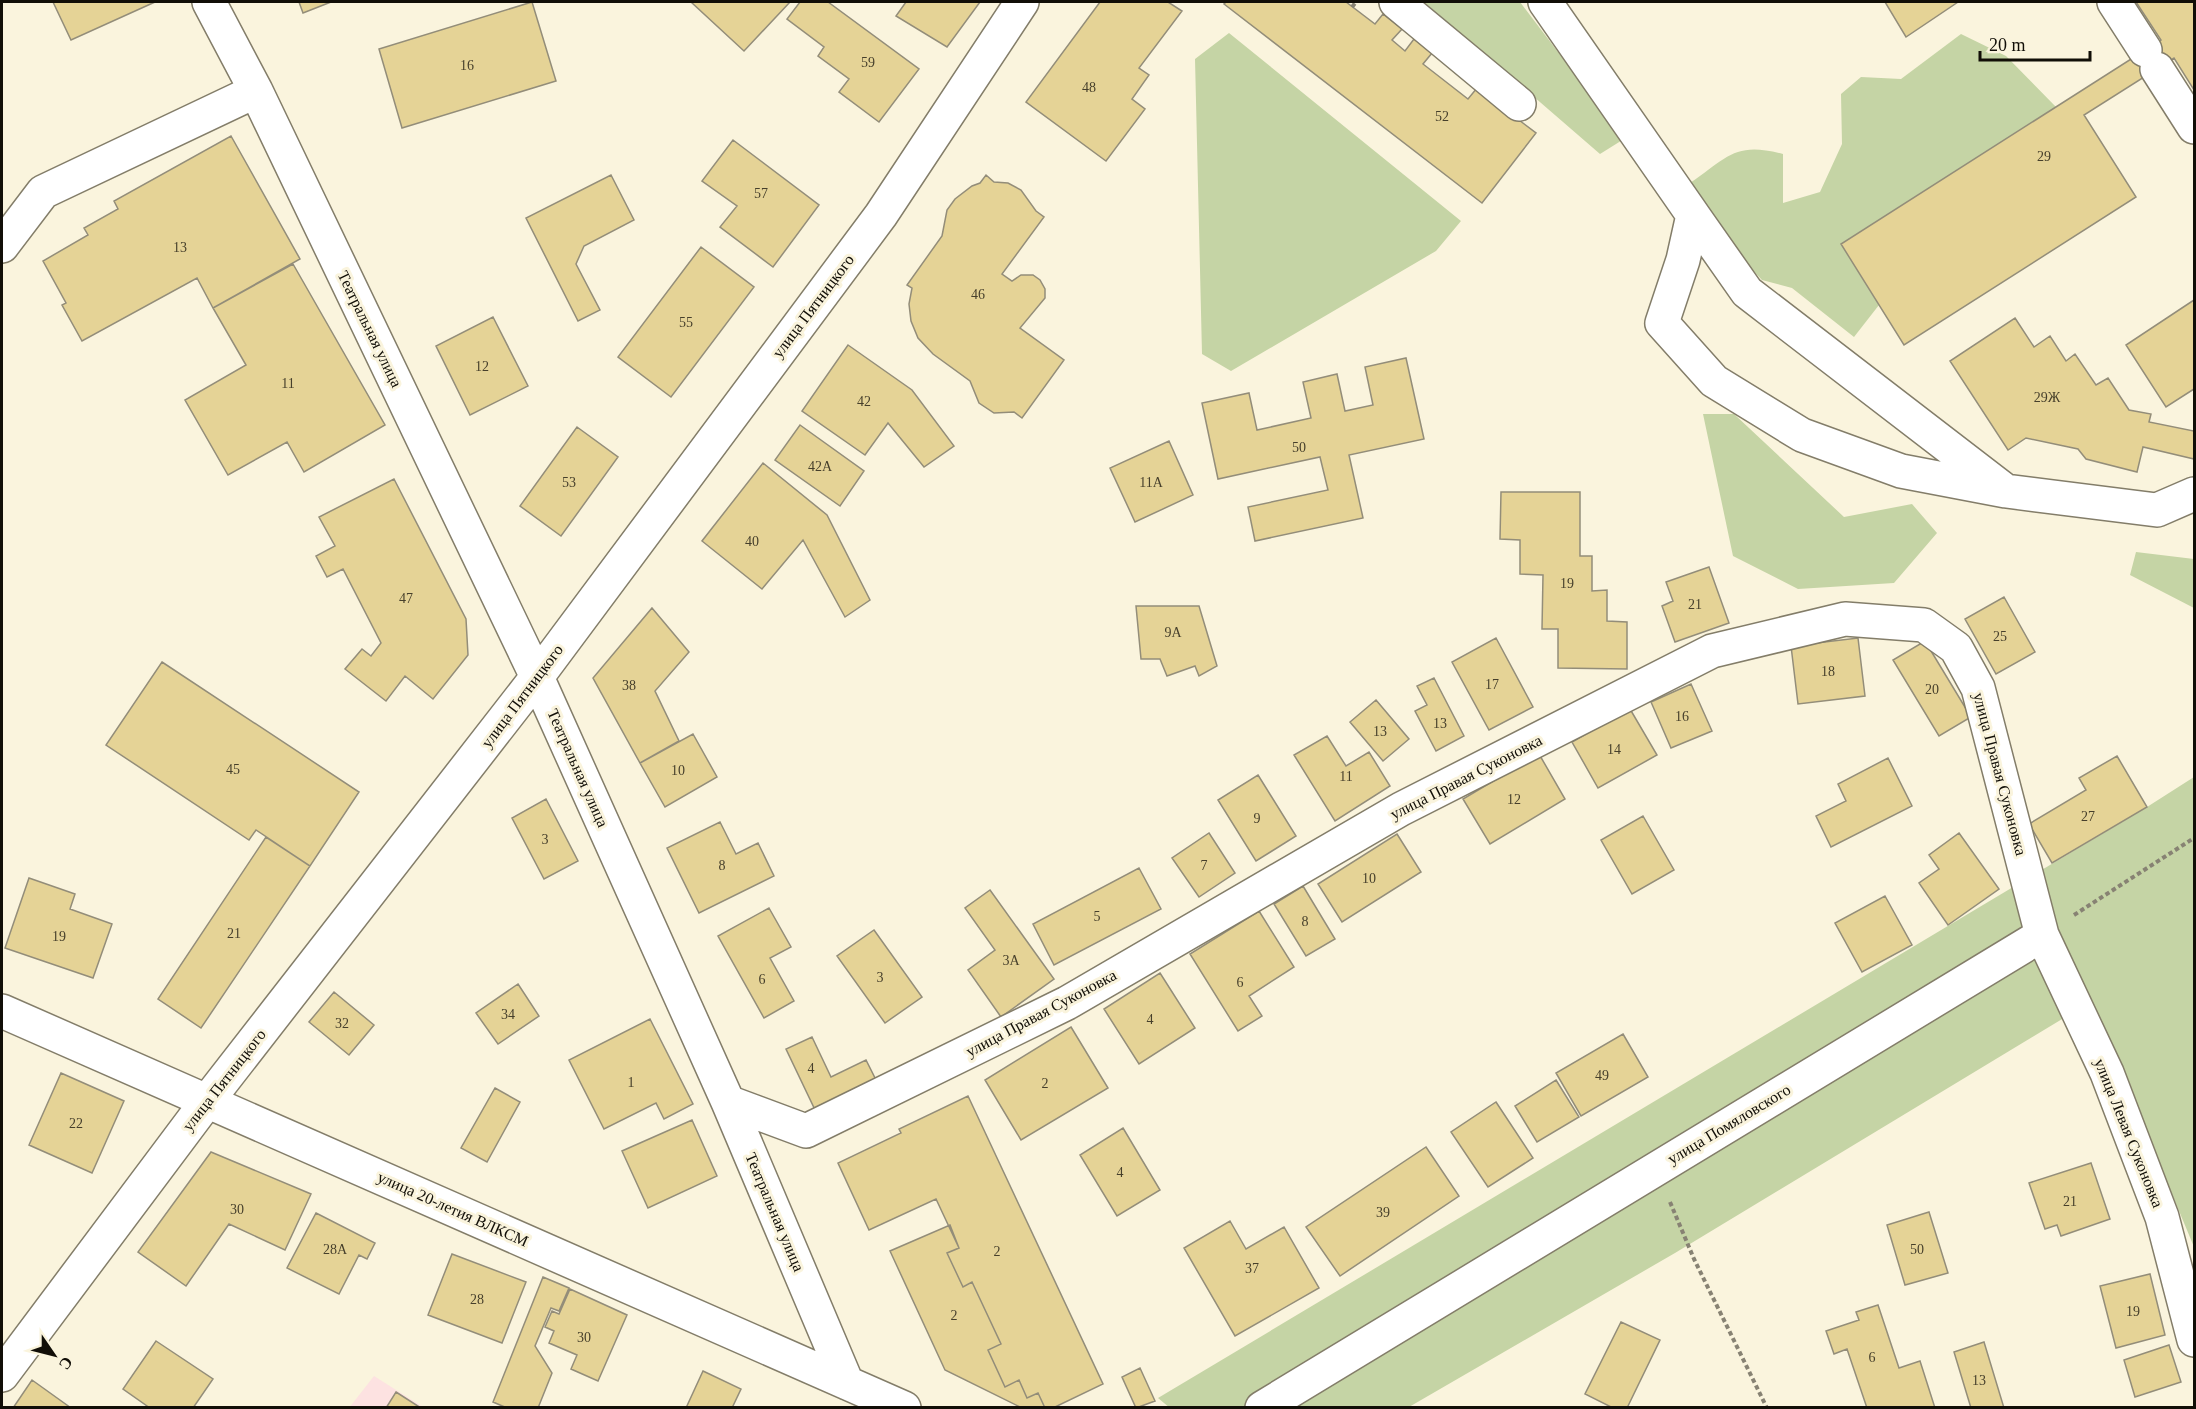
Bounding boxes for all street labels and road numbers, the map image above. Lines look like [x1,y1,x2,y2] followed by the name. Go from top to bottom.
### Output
[769,251,858,361] street label: улица Пятницкого
[334,268,406,390] street label: Театральная улица
[478,641,567,751] street label: улица Пятницкого
[1969,691,2030,858] street label: улица Правая Суконовка
[543,706,612,830] street label: Театральная улица
[1387,731,1545,824] street label: улица Правая Суконовка
[963,966,1120,1061] street label: улица Правая Суконовка
[179,1026,270,1135] street label: улица Пятницкого
[2090,1056,2167,1210] street label: улица Левая Суконовка
[1665,1081,1794,1168] street label: улица Помяловского
[741,1150,808,1274] street label: Театральная улица
[375,1168,531,1251] street label: улица 20-летия ВЛКСМ

